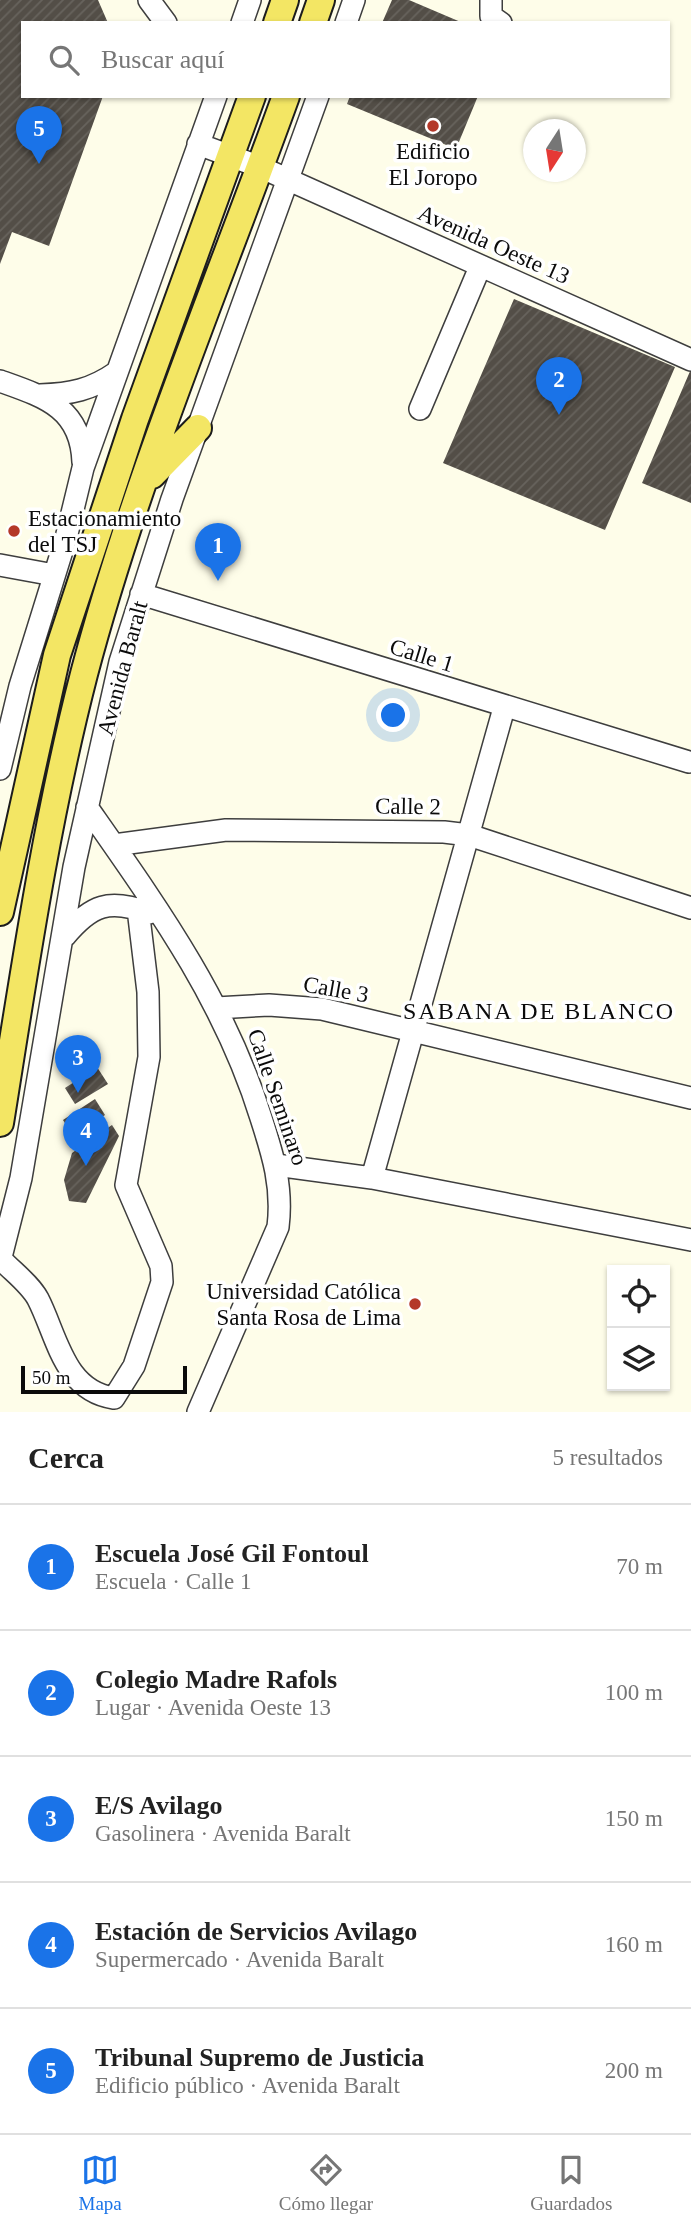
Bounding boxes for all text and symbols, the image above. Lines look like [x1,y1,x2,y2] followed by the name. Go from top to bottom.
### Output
[21,21,670,98] search box
[45,41,83,79] icon: search
[101,45,224,74] text: Buscar aquí
[16,106,62,164] pin: 5
[425,118,441,134] marker: Edificio El Joropo
[523,119,586,182] north arrow
[389,139,477,190] place label: Edificio El Joropo
[414,200,573,289] street label: Avenida Oeste 13
[536,357,582,415] pin: 2
[28,506,181,557] place label: Estacionamiento del TSJ
[6,523,22,539] marker: Estacionamiento del TSJ
[195,523,241,581] pin: 1
[93,598,153,738] street label: Avenida Baralt
[387,634,457,677] street label: Calle 1
[376,698,410,732] your location
[375,793,441,820] street label: Calle 2
[301,971,370,1008] street label: Calle 3
[403,998,675,1024] district label: SABANA DE BLANCO
[243,1026,313,1169] street label: Calle Seminaro
[55,1035,101,1093] pin: 3
[63,1108,109,1166] pin: 4
[607,1265,670,1391] map controls
[607,1265,670,1328] button: locate
[206,1279,401,1330] place label: Universidad Católica Santa Rosa de Lima
[407,1296,423,1312] marker: Universidad Católica Santa Rosa de Lima
[607,1328,670,1391] button: layers
[21,1363,187,1395] scale bar
[32,1367,71,1388] text: 50 m
[28,1441,104,1474] text: Cerca
[552,1445,663,1470] text: 5 resultados
[95,1539,369,1568] text: Escuela José Gil Fontoul
[45,1554,57,1579] text: 1
[616,1554,663,1579] text: 70 m
[95,1569,251,1594] text: Escuela · Calle 1
[95,1665,337,1694] text: Colegio Madre Rafols
[45,1680,57,1705] text: 2
[605,1680,663,1705] text: 100 m
[95,1695,331,1720] text: Lugar · Avenida Oeste 13
[95,1791,222,1820] text: E/S Avilago
[45,1806,57,1831] text: 3
[605,1806,663,1831] text: 150 m
[95,1821,351,1846] text: Gasolinera · Avenida Baralt
[95,1917,417,1946] text: Estación de Servicios Avilago
[45,1932,57,1957] text: 4
[605,1932,663,1957] text: 160 m
[95,1947,384,1972] text: Supermercado · Avenida Baralt
[95,2043,424,2072] text: Tribunal Supremo de Justicia
[45,2058,57,2083] text: 5
[605,2058,663,2083] text: 200 m
[95,2073,400,2098] text: Edificio público · Avenida Baralt
[78,2151,122,2215] tab: Mapa
[279,2151,373,2215] tab: Cómo llegar
[530,2151,612,2215] tab: Guardados

